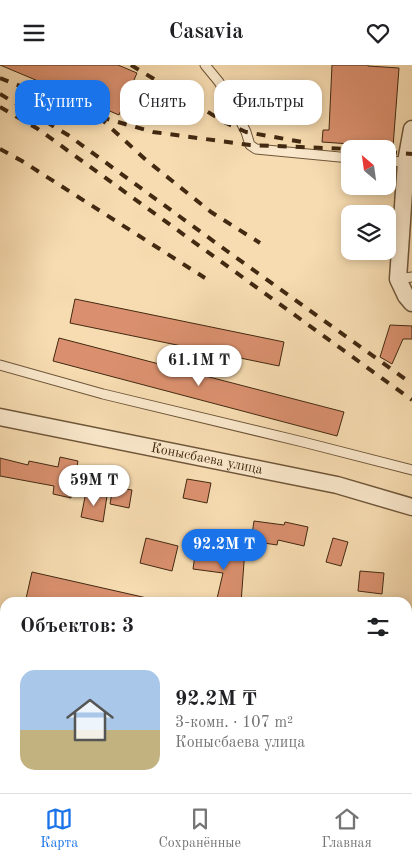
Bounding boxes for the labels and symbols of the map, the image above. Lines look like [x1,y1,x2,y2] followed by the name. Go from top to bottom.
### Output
[341,140,396,195] north arrow
[153,345,245,387] pin: 61.1M ₸
[150,441,264,477] street label: Конысбаева улица
[59,465,129,507] pin: 59M ₸
[178,529,270,571] pin: 92.2M ₸

